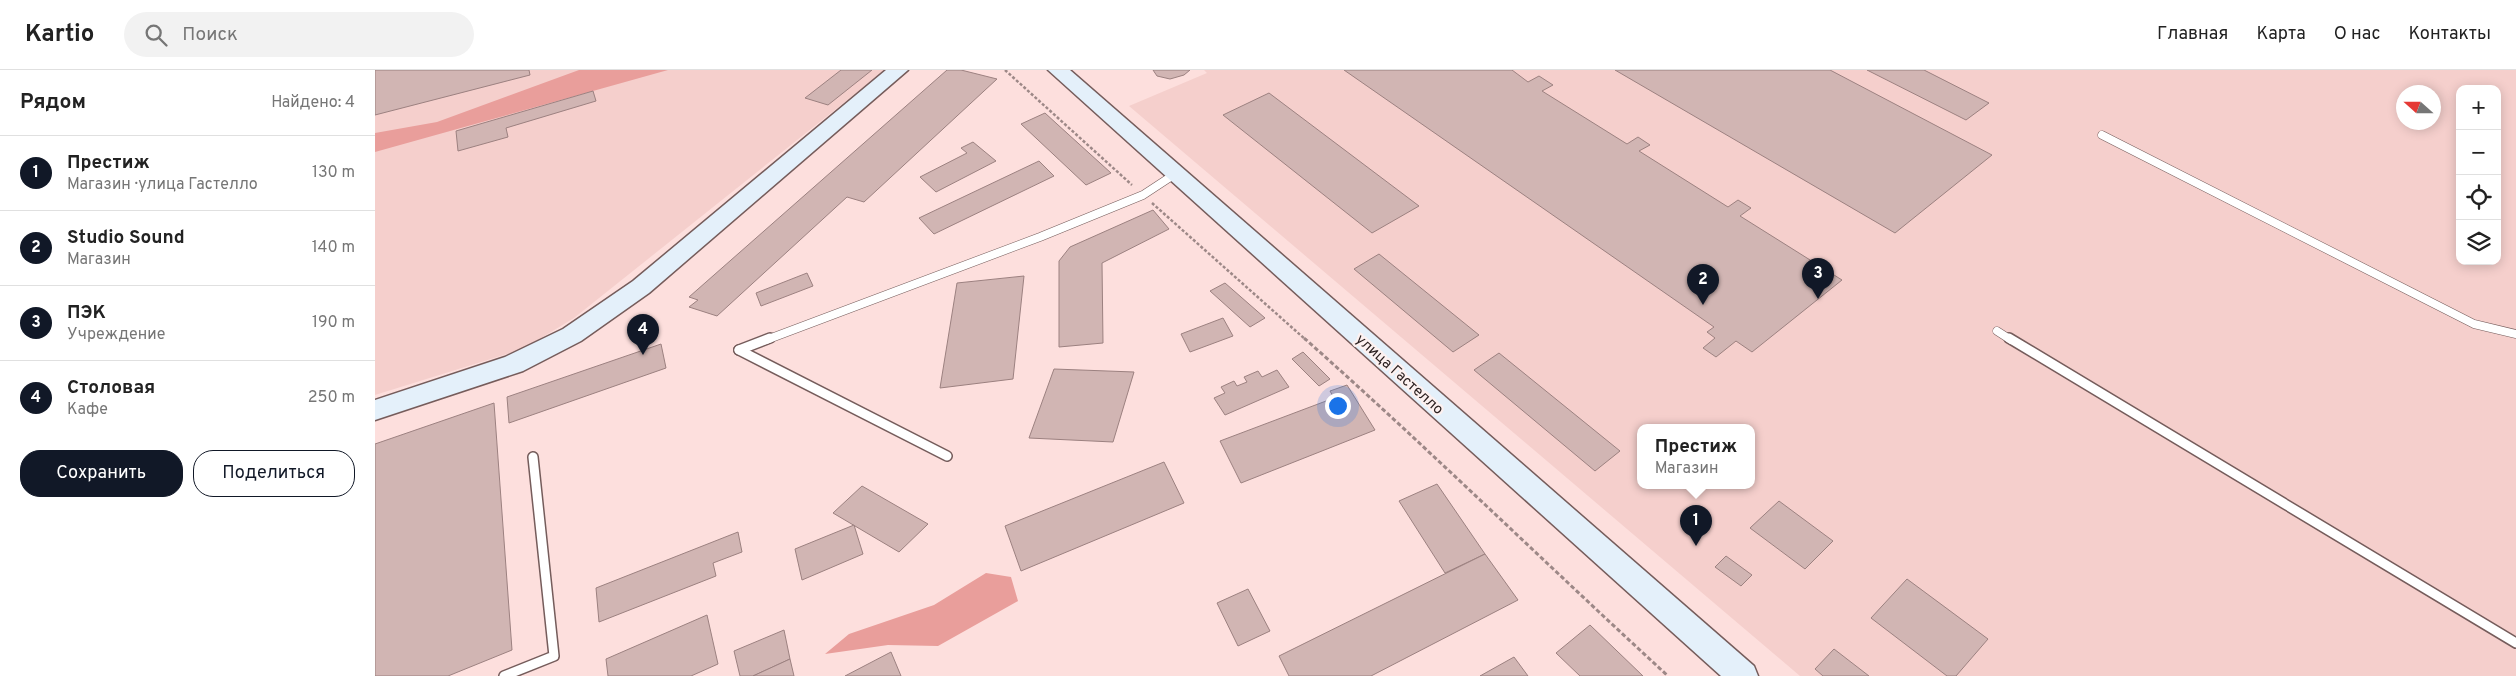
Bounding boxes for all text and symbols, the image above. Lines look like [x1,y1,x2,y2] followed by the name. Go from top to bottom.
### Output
[124,12,474,57] search box
[25,20,94,50] text: Kartio
[142,21,170,49] icon: search
[182,23,238,47] text: Поиск
[2157,23,2228,46] text: Главная
[2256,23,2306,46] text: Карта
[2334,23,2380,46] text: О нас
[2408,23,2491,46] text: Контакты
[2396,85,2441,130] north arrow
[2456,85,2501,265] map controls
[2456,85,2501,130] button: +
[20,89,86,116] text: Рядом
[271,93,355,113] text: Найдено: 4
[2456,130,2501,175] button: −
[67,151,150,175] text: Престиж
[33,163,39,183] text: 1
[312,163,355,183] text: 130 m
[67,175,258,195] text: Магазин · улица Гастелло
[2456,175,2501,220] button: locate
[2456,220,2501,265] button: layers
[67,226,185,250] text: Studio Sound
[31,238,41,258] text: 2
[312,238,355,258] text: 140 m
[67,250,131,270] text: Магазин
[1802,258,1834,299] pin: 3
[1687,264,1719,305] pin: 2
[67,301,106,325] text: ПЭК
[31,313,41,333] text: 3
[312,313,355,333] text: 190 m
[627,314,659,355] pin: 4
[67,325,165,345] text: Учреждение
[1351,331,1447,420] street label: улица Гастелло
[67,376,155,400] text: Столовая
[31,388,41,408] text: 4
[308,388,355,408] text: 250 m
[1325,393,1351,419] your location
[67,400,108,420] text: Кафе
[1637,424,1755,489] popup
[1655,435,1737,459] text: Престиж
[20,450,183,497] button: Сохранить
[193,450,355,497] button: Поделиться
[1655,459,1719,479] text: Магазин
[1680,505,1712,546] pin: 1

